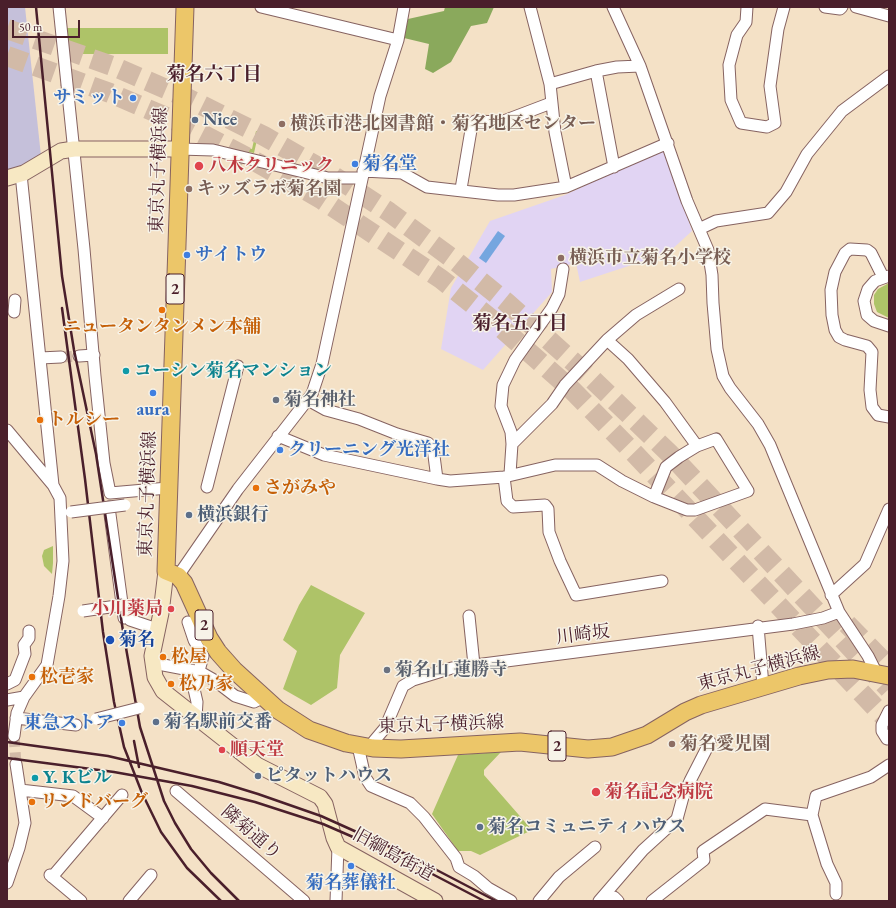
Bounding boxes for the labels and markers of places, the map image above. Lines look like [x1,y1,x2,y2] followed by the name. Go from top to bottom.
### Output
[53,87,125,109] place label: サミット
[128,93,138,103] marker: サミット
[203,109,237,131] place label: Nice
[290,113,596,135] place label: 横浜市港北図書館・菊名地区センター
[190,115,200,125] marker: Nice
[277,119,287,129] marker: 横浜市港北図書館・菊名地区センター
[363,153,417,175] place label: 菊名堂
[208,155,334,177] place label: 八木クリニック
[350,159,360,169] marker: 菊名堂
[193,160,205,172] marker: 八木クリニック
[197,178,341,200] place label: キッズラボ菊名園
[184,184,194,194] marker: キッズラボ菊名園
[195,244,267,266] place label: サイトウ
[569,247,731,269] place label: 横浜市立菊名小学校
[182,250,192,260] marker: サイトウ
[556,253,566,263] marker: 横浜市立菊名小学校
[157,305,167,315] marker: ニュータンタンメン本舗
[63,316,261,338] place label: ニュータンタンメン本舗
[134,360,332,382] place label: コーシン菊名マンション
[121,366,131,376] marker: コーシン菊名マンション
[148,388,158,398] marker: aura
[284,389,356,411] place label: 菊名神社
[271,395,281,405] marker: 菊名神社
[136,399,170,421] place label: aura
[48,409,120,431] place label: トルシー
[35,415,45,425] marker: トルシー
[288,439,450,461] place label: クリーニング光洋社
[275,445,285,455] marker: クリーニング光洋社
[264,477,336,499] place label: さがみや
[251,483,261,493] marker: さがみや
[197,504,269,526] place label: 横浜銀行
[184,510,194,520] marker: 横浜銀行
[91,598,163,620] place label: 小川薬局
[166,604,176,614] marker: 小川薬局
[119,629,155,651] place label: 菊名
[104,634,116,646] marker: 菊名
[171,646,207,668] place label: 松屋
[158,652,168,662] marker: 松屋
[395,659,507,681] place label: 菊名山 蓮勝寺
[382,665,392,675] marker: 菊名山 蓮勝寺
[40,666,94,688] place label: 松壱家
[27,672,37,682] marker: 松壱家
[179,673,233,695] place label: 松乃家
[166,679,176,689] marker: 松乃家
[164,711,272,733] place label: 菊名駅前交番
[24,712,114,734] place label: 東急ストア
[151,717,161,727] marker: 菊名駅前交番
[117,718,127,728] marker: 東急ストア
[680,733,770,755] place label: 菊名愛児園
[230,739,284,761] place label: 順天堂
[667,739,677,749] marker: 菊名愛児園
[217,745,227,755] marker: 順天堂
[266,765,392,787] place label: ピタットハウス
[43,767,112,789] place label: Y. Kビル
[253,771,263,781] marker: ピタットハウス
[30,773,40,783] marker: Y. Kビル
[605,781,713,803] place label: 菊名記念病院
[590,786,602,798] marker: 菊名記念病院
[40,791,148,813] place label: リンドバーグ
[27,797,37,807] marker: リンドバーグ
[488,816,686,838] place label: 菊名コミュニティハウス
[475,822,485,832] marker: 菊名コミュニティハウス
[346,861,356,871] marker: 菊名葬儀社
[306,872,396,894] place label: 菊名葬儀社

